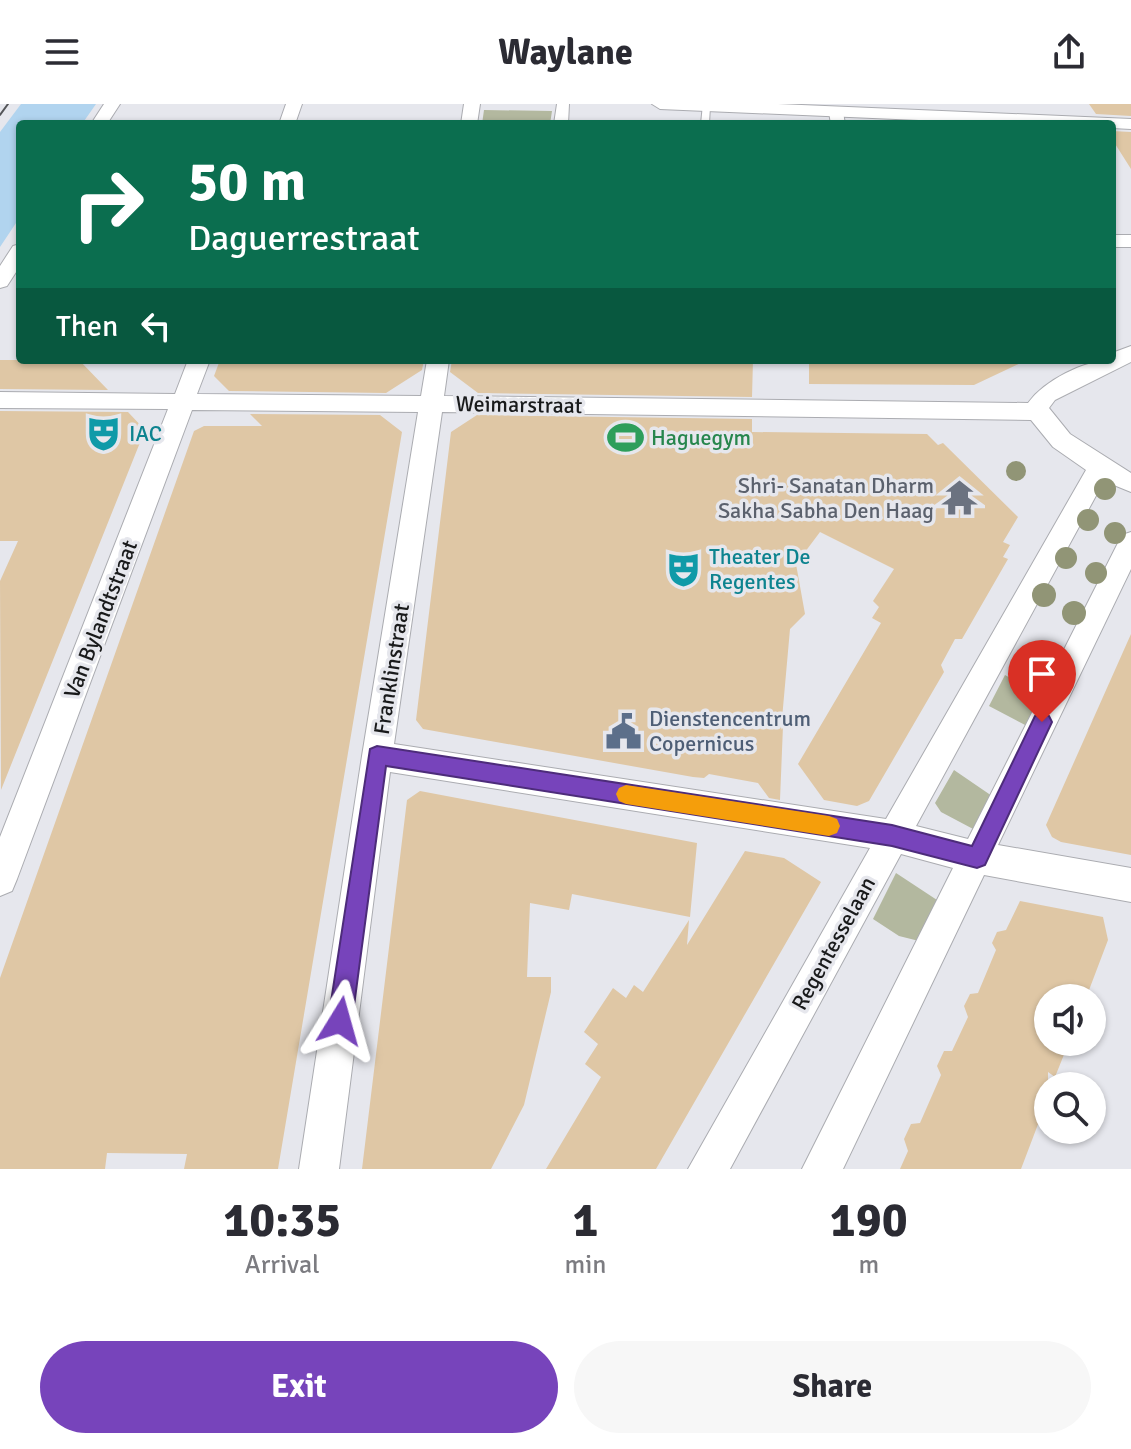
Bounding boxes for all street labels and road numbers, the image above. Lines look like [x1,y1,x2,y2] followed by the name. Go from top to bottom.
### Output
[455,390,583,419] street label: Weimarstraat
[58,536,143,702] street label: Van Bylandtstraat
[368,601,415,736] street label: Franklinstraat
[786,872,881,1015] street label: Regentesselaan

